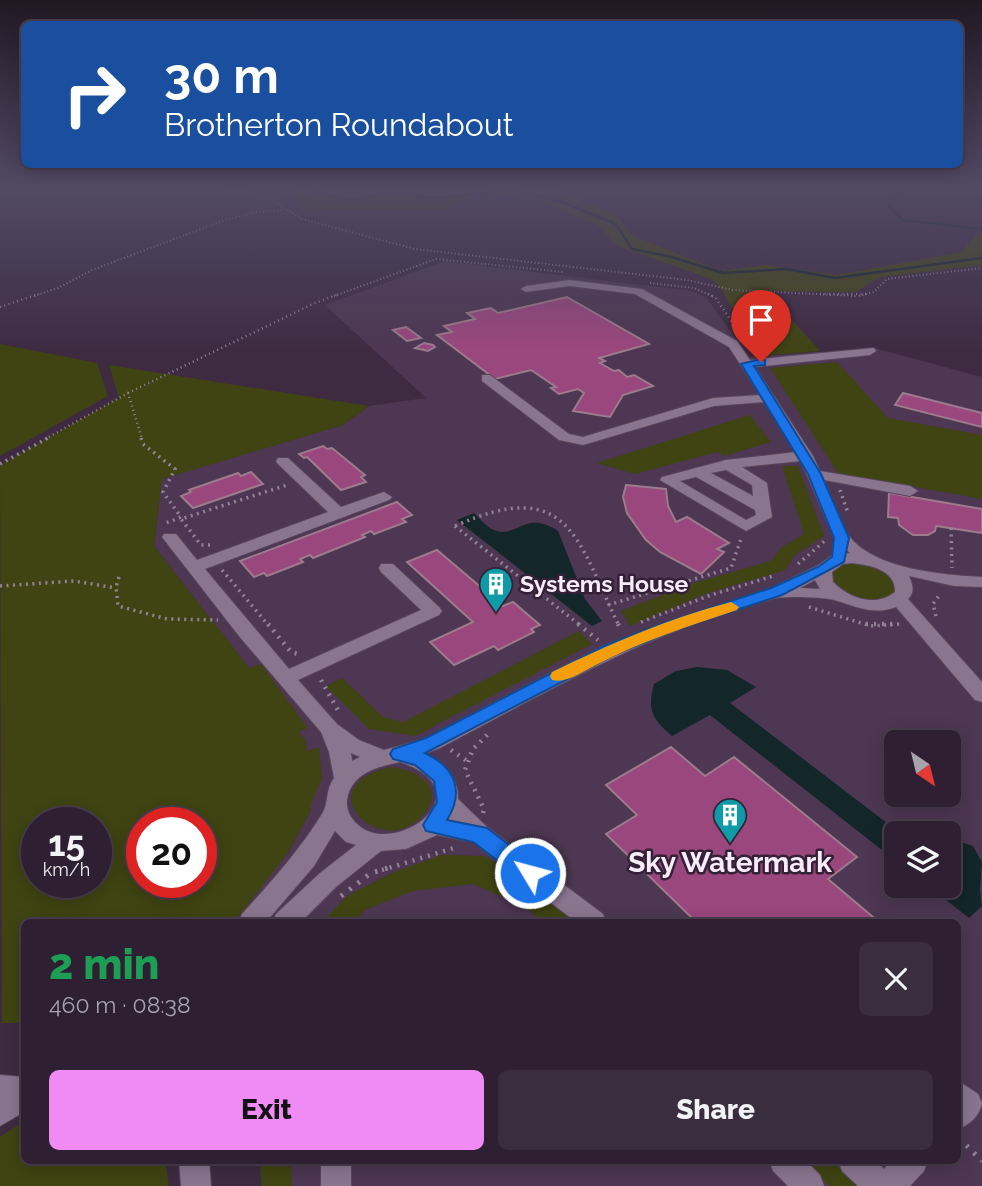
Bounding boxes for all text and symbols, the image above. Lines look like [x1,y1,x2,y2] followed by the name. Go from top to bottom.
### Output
[164,47,279,104] text: 30 m
[49,49,140,140] icon: right
[164,106,513,143] text: Brotherton Roundabout
[731,290,791,362] pin
[742,301,780,339] icon: arrive
[477,565,515,614] building icon: Systems House
[520,570,689,597] place label: Systems House
[884,730,961,807] north arrow
[884,730,961,898] map controls
[711,796,749,845] building icon: Sky Watermark
[126,807,217,898] speed limit sign: 20
[884,821,961,898] button: layers
[48,823,85,864] text: 15
[493,836,567,910] position arrow
[628,846,832,879] place label: Sky Watermark
[43,859,90,880] text: km/h
[49,940,159,989] text: 2 min
[859,942,933,1016] button: close
[49,991,191,1018] text: 460 m · 08:38
[49,1070,484,1150] button: Exit
[498,1070,933,1150] button: Share

